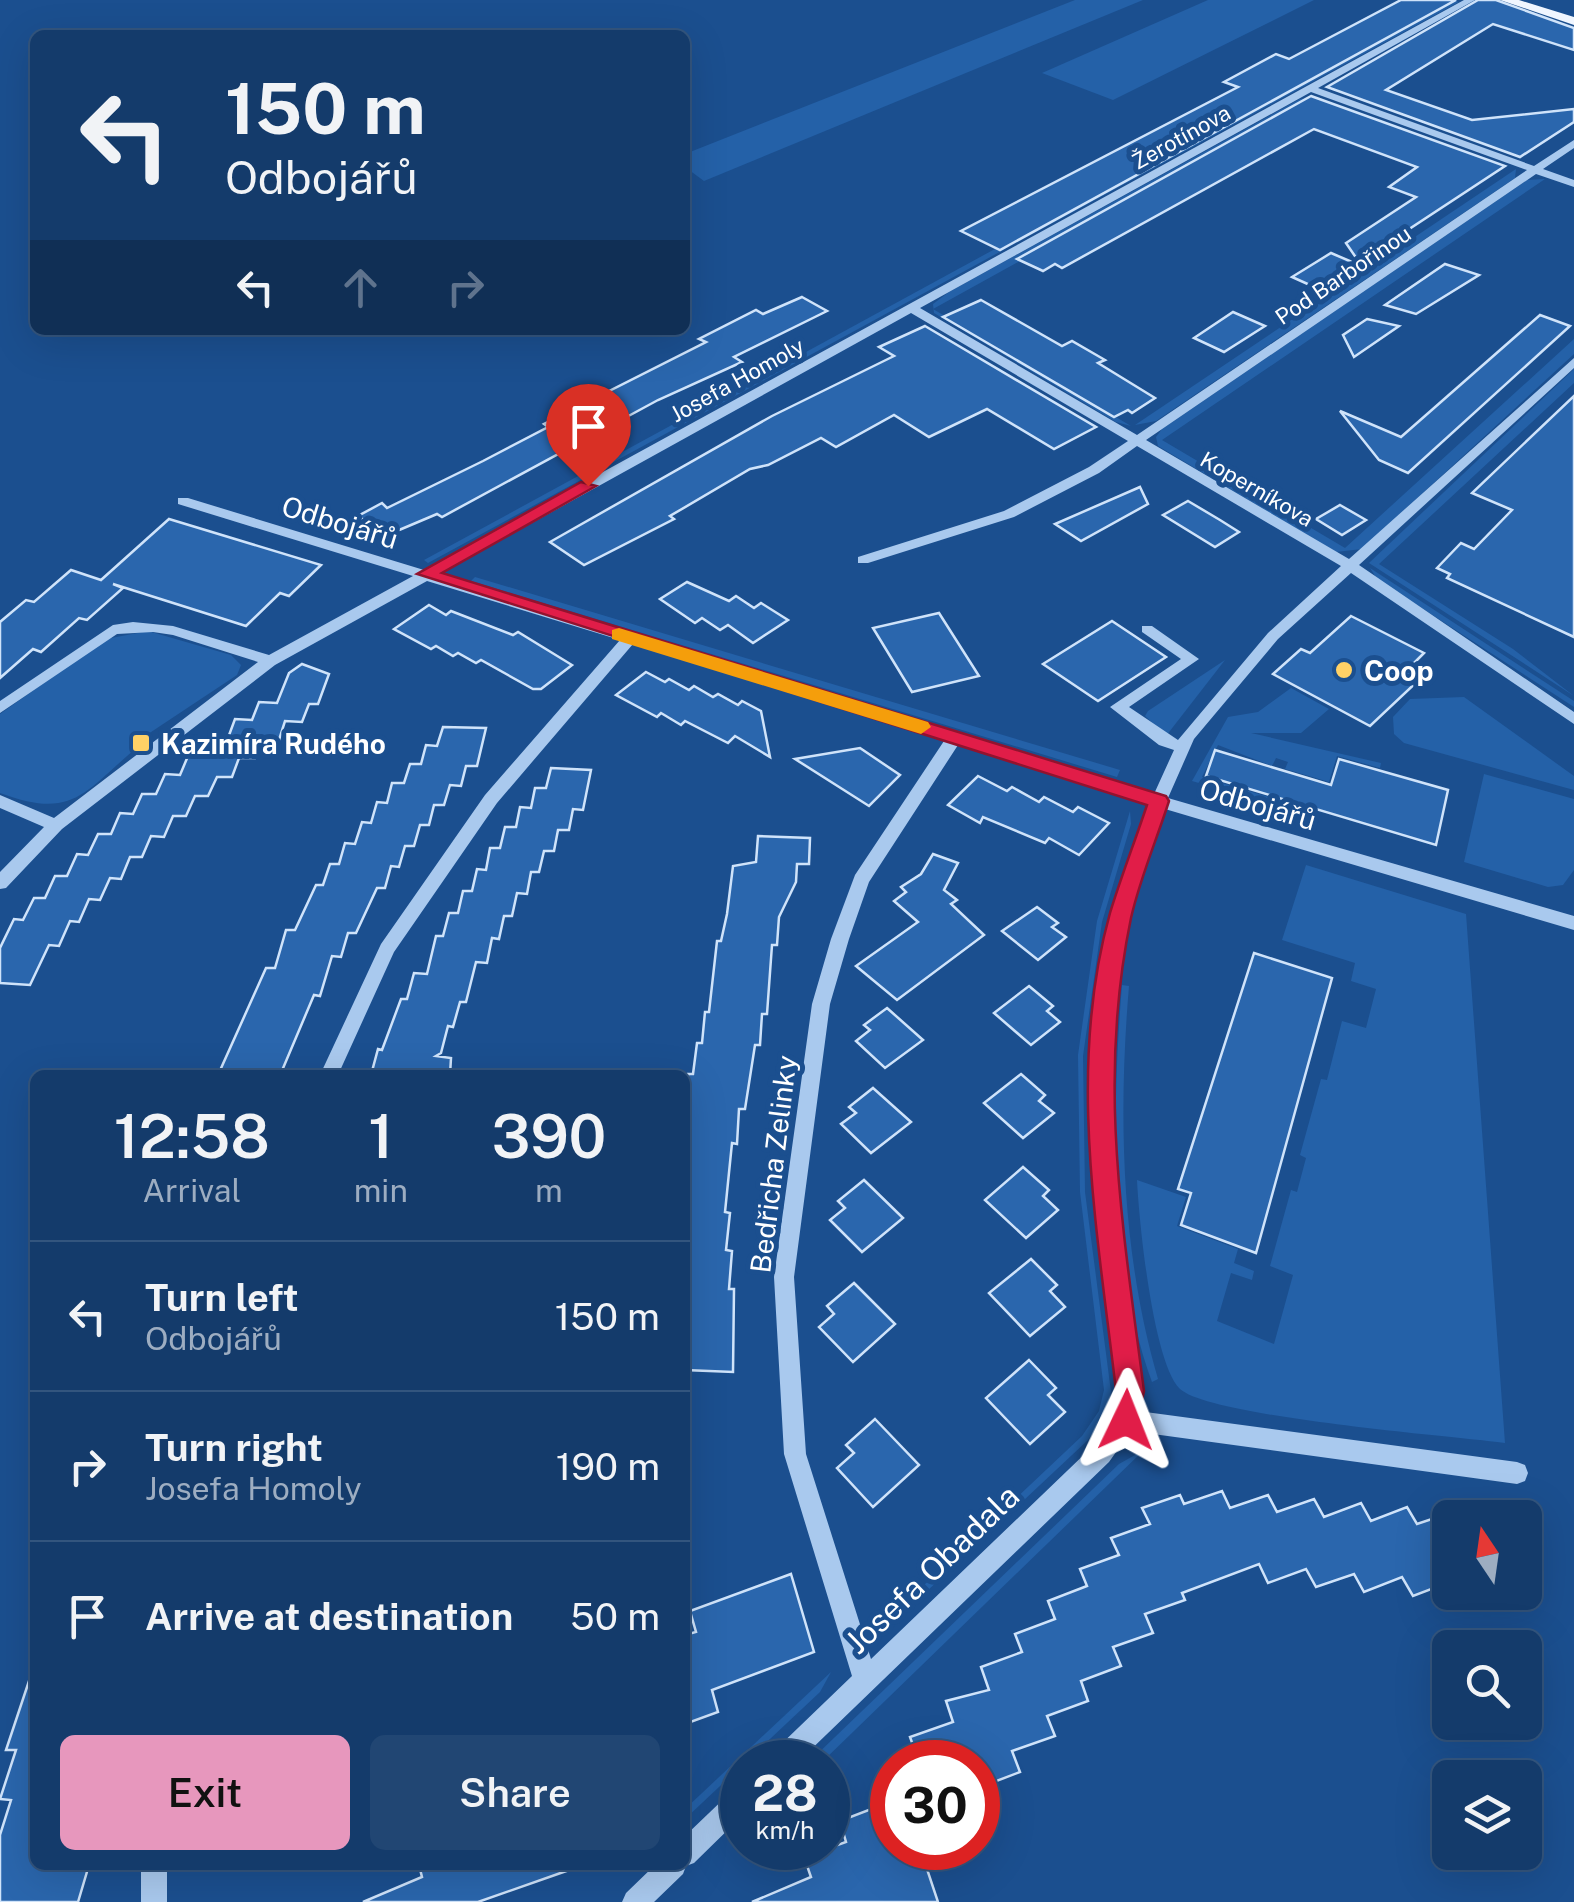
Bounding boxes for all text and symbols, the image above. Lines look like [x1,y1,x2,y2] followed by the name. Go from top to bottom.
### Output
[225,67,426,150] text: 150 m
[60,70,190,200] icon: left
[1127,99,1235,175] street label: Žerotínova
[225,151,418,204] text: Odbojářů
[1270,220,1416,330] street label: Pod Barbořinou
[228,260,283,315] icon: left
[333,260,388,315] icon: ahead
[438,260,493,315] icon: right
[666,332,809,427] street label: Josefa Homoly
[546,384,631,487] pin
[561,399,616,454] icon: arrive
[1196,446,1318,532] street label: Koperníkova
[278,489,402,555] street label: Odbojářů
[1364,654,1433,687] place label: Coop
[1333,659,1355,681] marker: Coop
[161,727,386,760] place label: Kazimíra Rudého
[130,732,152,754] marker: Kazimíra Rudého
[1196,772,1320,836] street label: Odbojářů
[743,1053,803,1275] street label: Bedřicha Zelinky
[114,1101,270,1172] text: 12:58
[368,1101,393,1172] text: 1
[492,1101,606,1172] text: 390
[142,1172,241,1209] text: Arrival
[354,1172,408,1209] text: min
[535,1172,563,1209] text: m
[145,1275,299,1320] text: Turn left
[60,1289,115,1344] icon: left
[555,1294,660,1339] text: 150 m
[145,1320,282,1357] text: Odbojářů
[1074,1368,1178,1472] position arrow
[145,1425,323,1470] text: Turn right
[60,1439,115,1494] icon: right
[556,1444,660,1489] text: 190 m
[145,1470,362,1507] text: Josefa Homoly
[838,1477,1026,1661] street label: Josefa Obadala
[1432,1500,1542,1610] north arrow
[1432,1500,1542,1870] map controls
[60,1589,115,1644] icon: arrive
[145,1594,513,1639] text: Arrive at destination
[570,1594,660,1639] text: 50 m
[1432,1630,1542,1740] button: search
[60,1735,350,1850] button: Exit
[370,1735,660,1850] button: Share
[870,1740,1000,1870] speed limit sign: 30
[1432,1760,1542,1870] button: layers
[752,1763,818,1822] text: 28
[756,1815,814,1845] text: km/h

